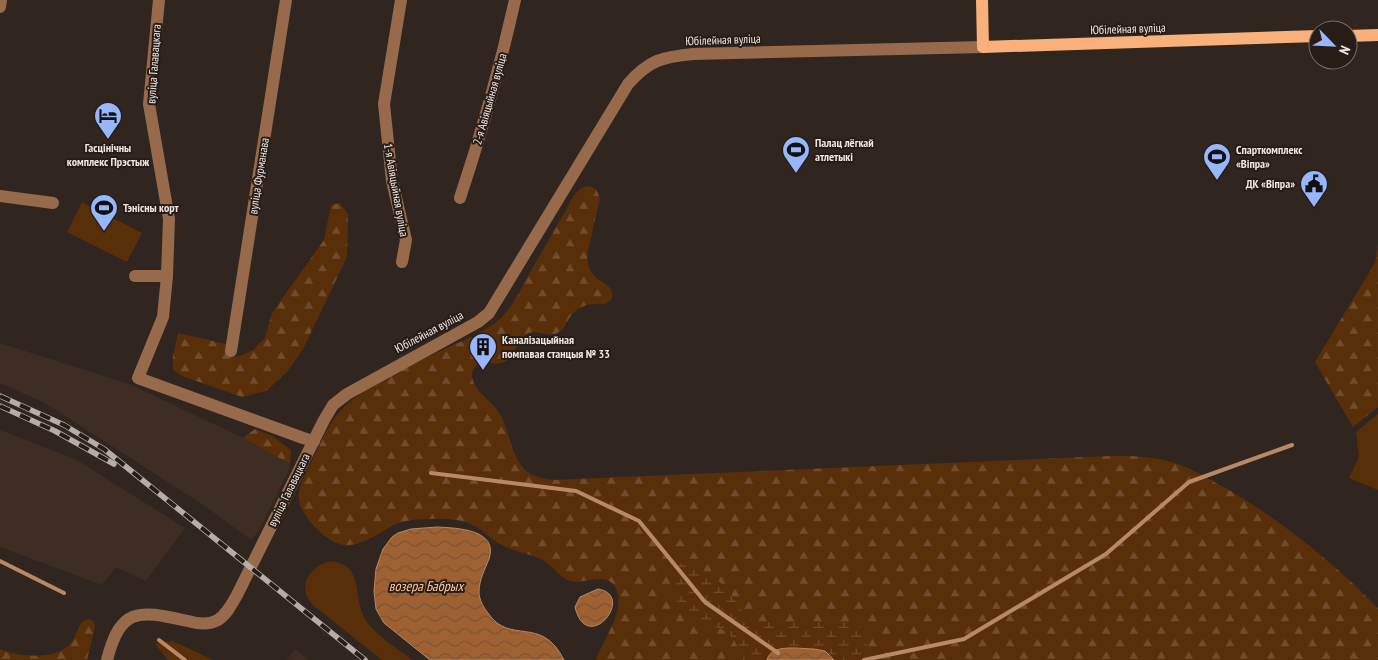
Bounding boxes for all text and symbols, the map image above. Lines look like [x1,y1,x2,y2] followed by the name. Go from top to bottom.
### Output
[1090,20,1166,37] street label: Юбілейная вуліца
[1308,20,1358,70] north arrow
[143,23,164,104] street label: вуліца Галавацкага
[685,31,761,48] street label: Юбілейная вуліца
[1335,43,1355,57] text: N
[469,51,510,146] street label: 2-я Авіяцыйная вуліца
[93,101,123,140] hotel icon: Гасцінічны комплекс Прэстыж
[781,135,811,174] sports icon: Палац лёгкай атлетыкі
[815,135,874,164] place label: Палац лёгкай атлетыкі
[245,136,272,215] street label: вуліца Фурманава
[67,140,150,169] place label: Гасцінічны комплекс Прэстыж
[381,142,412,238] street label: 1-я Авіяцыйная вуліца
[1202,142,1232,181] sports icon: Спарткомплекс «Віпра»
[1236,142,1303,171] place label: Спарткомплекс «Віпра»
[1299,169,1329,208] public building icon: ДК «Віпра»
[1246,176,1295,191] place label: ДК «Віпра»
[89,193,119,232] sports icon: Тэнісны корт
[123,200,180,215] place label: Тэнісны корт
[392,307,466,356] street label: Юбілейная вуліца
[468,332,498,371] building icon: Каналізацыйная помпавая станцыя № 33
[502,332,610,361] place label: Каналізацыйная помпавая станцыя № 33
[264,450,313,529] street label: вуліца Галавацкага
[389,577,465,595] water label: возера Бабрых

